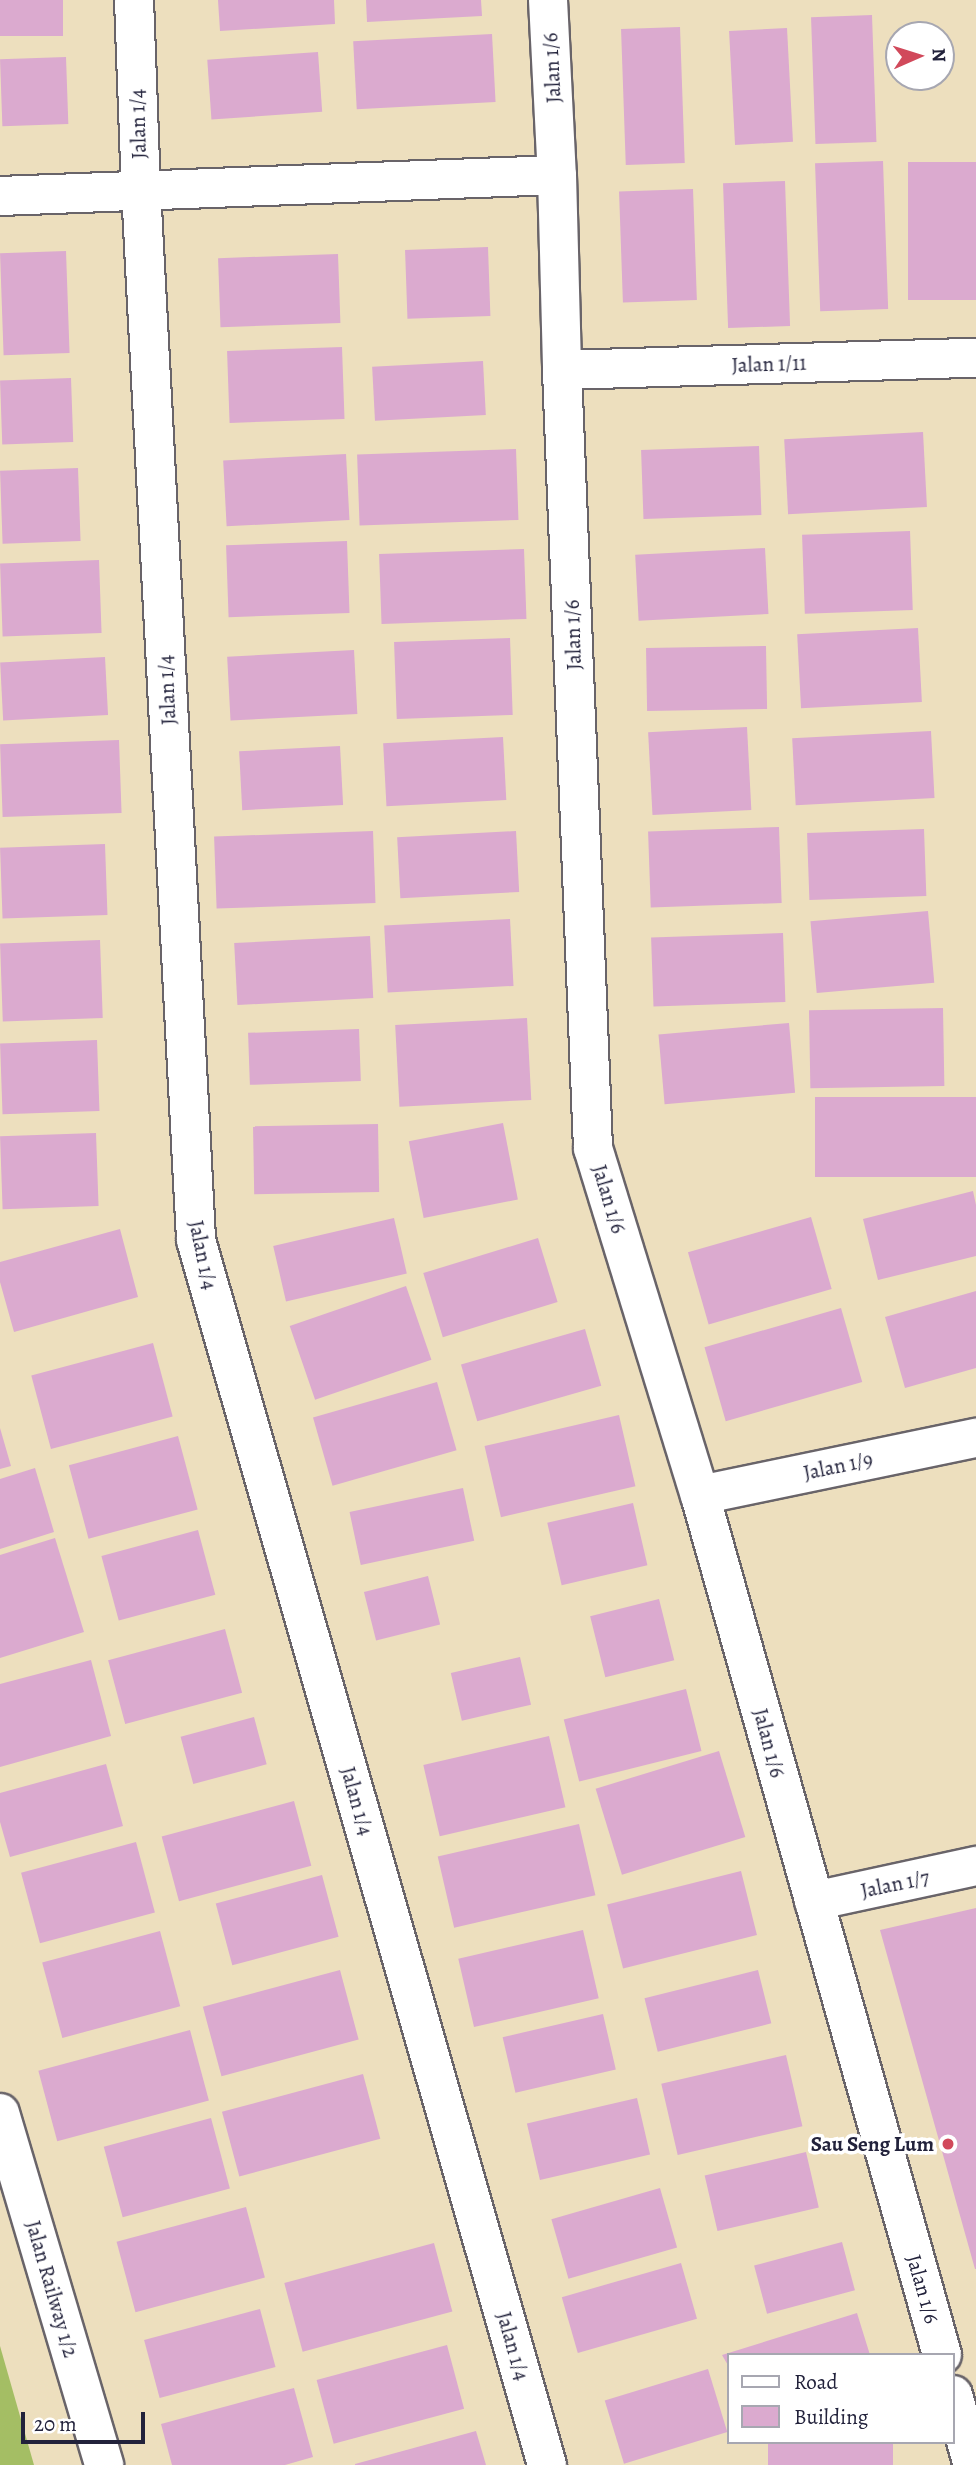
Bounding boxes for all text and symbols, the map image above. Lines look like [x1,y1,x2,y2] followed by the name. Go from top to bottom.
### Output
[885,21,955,91] north arrow
[538,32,566,104] street label: Jalan 1/6
[926,47,952,63] text: N
[124,88,152,160] street label: Jalan 1/4
[731,350,807,378] street label: Jalan 1/11
[559,599,587,671] street label: Jalan 1/6
[153,654,181,726] street label: Jalan 1/4
[587,1162,631,1236] street label: Jalan 1/6
[183,1218,223,1292] street label: Jalan 1/4
[801,1446,875,1486] street label: Jalan 1/9
[748,1706,790,1780] street label: Jalan 1/6
[335,1764,379,1838] street label: Jalan 1/4
[858,1864,932,1904] street label: Jalan 1/7
[811,2131,934,2157] place label: Sau Seng Lum
[940,2136,956,2152] marker: Sau Seng Lum
[20,2218,84,2360] street label: Jalan Railway 1/2
[901,2252,945,2326] street label: Jalan 1/6
[491,2309,535,2383] street label: Jalan 1/4
[727,2353,955,2444] legend
[794,2368,838,2396] text: Road
[24,2398,149,2442] scale bar
[794,2403,868,2431] text: Building
[34,2410,77,2438] text: 20 m

